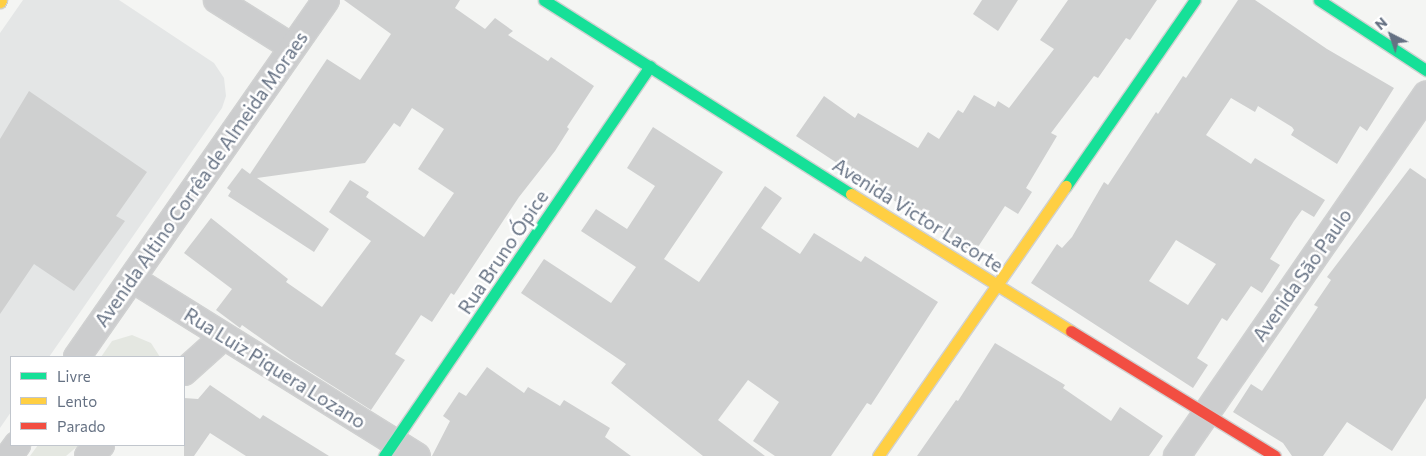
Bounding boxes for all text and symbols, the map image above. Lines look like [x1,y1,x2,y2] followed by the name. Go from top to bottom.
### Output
[1366,10,1416,60] north arrow
[1371,13,1390,33] text: N
[90,27,312,331] street label: Avenida Altino Corrêa de Almeida Moraes
[829,153,1007,277] street label: Avenida Victor Lacorte
[453,186,553,318] street label: Rua Bruno Ópice
[1248,204,1356,346] street label: Avenida São Paulo
[180,303,370,433] street label: Rua Luiz Piquera Lozano
[10,356,185,446] legend
[57,367,91,385] text: Livre
[57,392,97,410] text: Lento
[57,417,106,435] text: Parado

